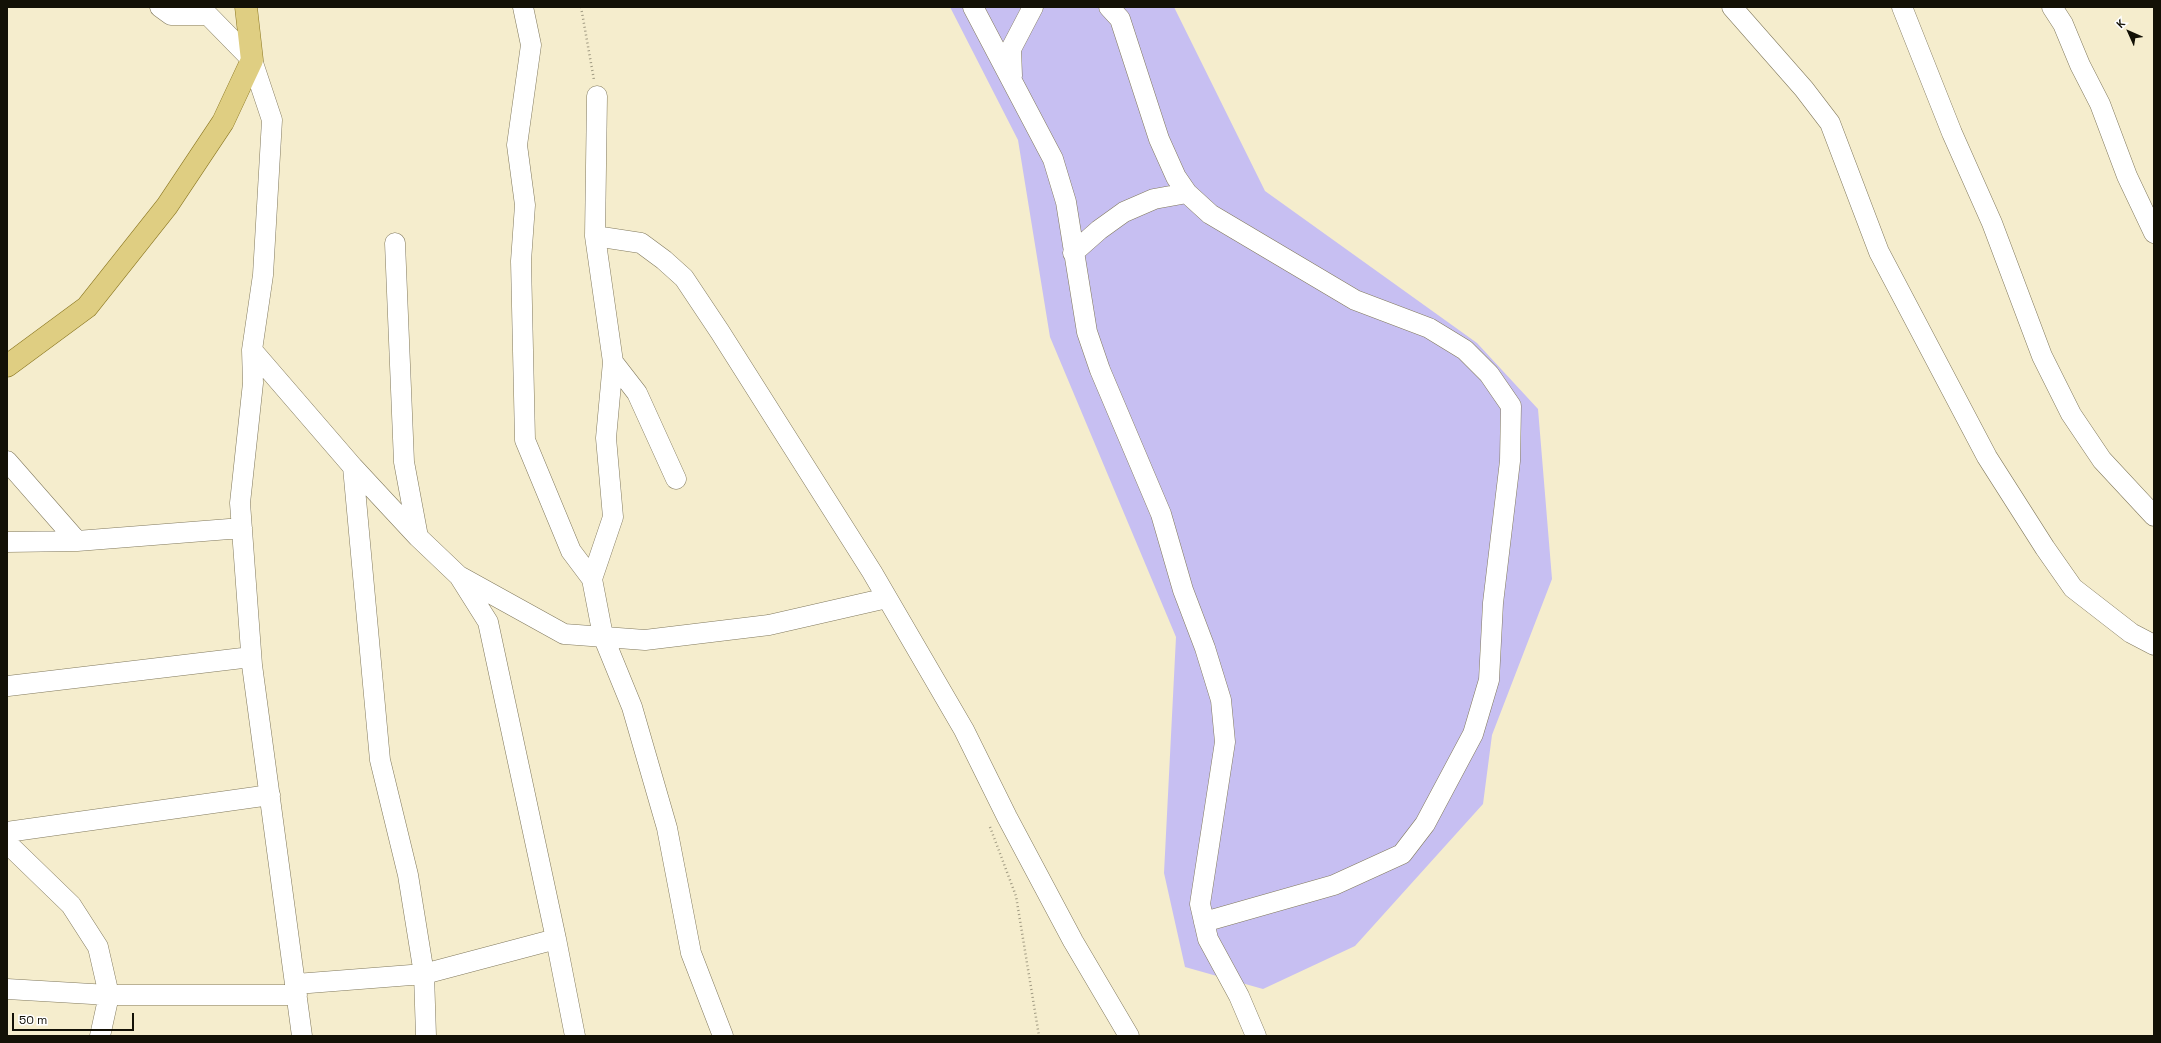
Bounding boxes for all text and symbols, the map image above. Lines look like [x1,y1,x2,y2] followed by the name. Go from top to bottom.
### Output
[2109,12,2149,52] north arrow
[2113,16,2128,31] text: K
[14,1005,136,1031] scale bar
[19,1012,47,1028] text: 50 m

